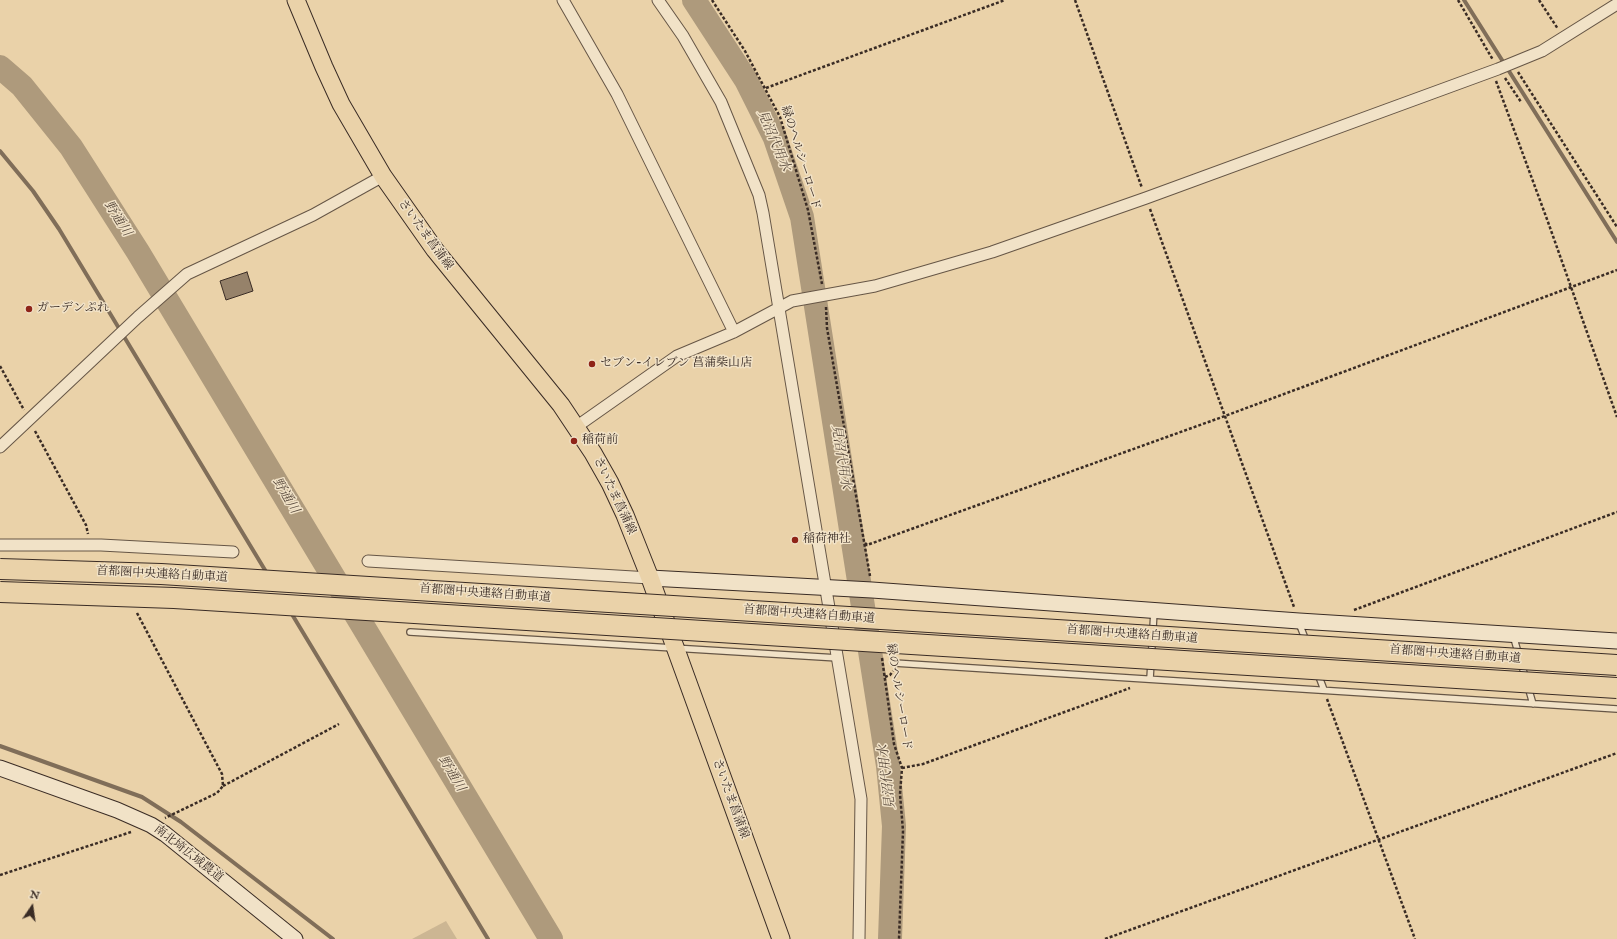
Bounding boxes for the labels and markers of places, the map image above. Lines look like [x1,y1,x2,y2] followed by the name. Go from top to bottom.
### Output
[37,302,109,316] place label: ガーデンぷれ
[24,304,34,314] marker: ガーデンぷれ
[600,357,752,371] place label: セブン-イレブン 菖蒲柴山店
[587,359,597,369] marker: セブン-イレブン 菖蒲柴山店
[582,434,618,448] place label: 稲荷前
[569,436,579,446] marker: 稲荷前
[803,533,851,547] place label: 稲荷神社
[790,535,800,545] marker: 稲荷神社

